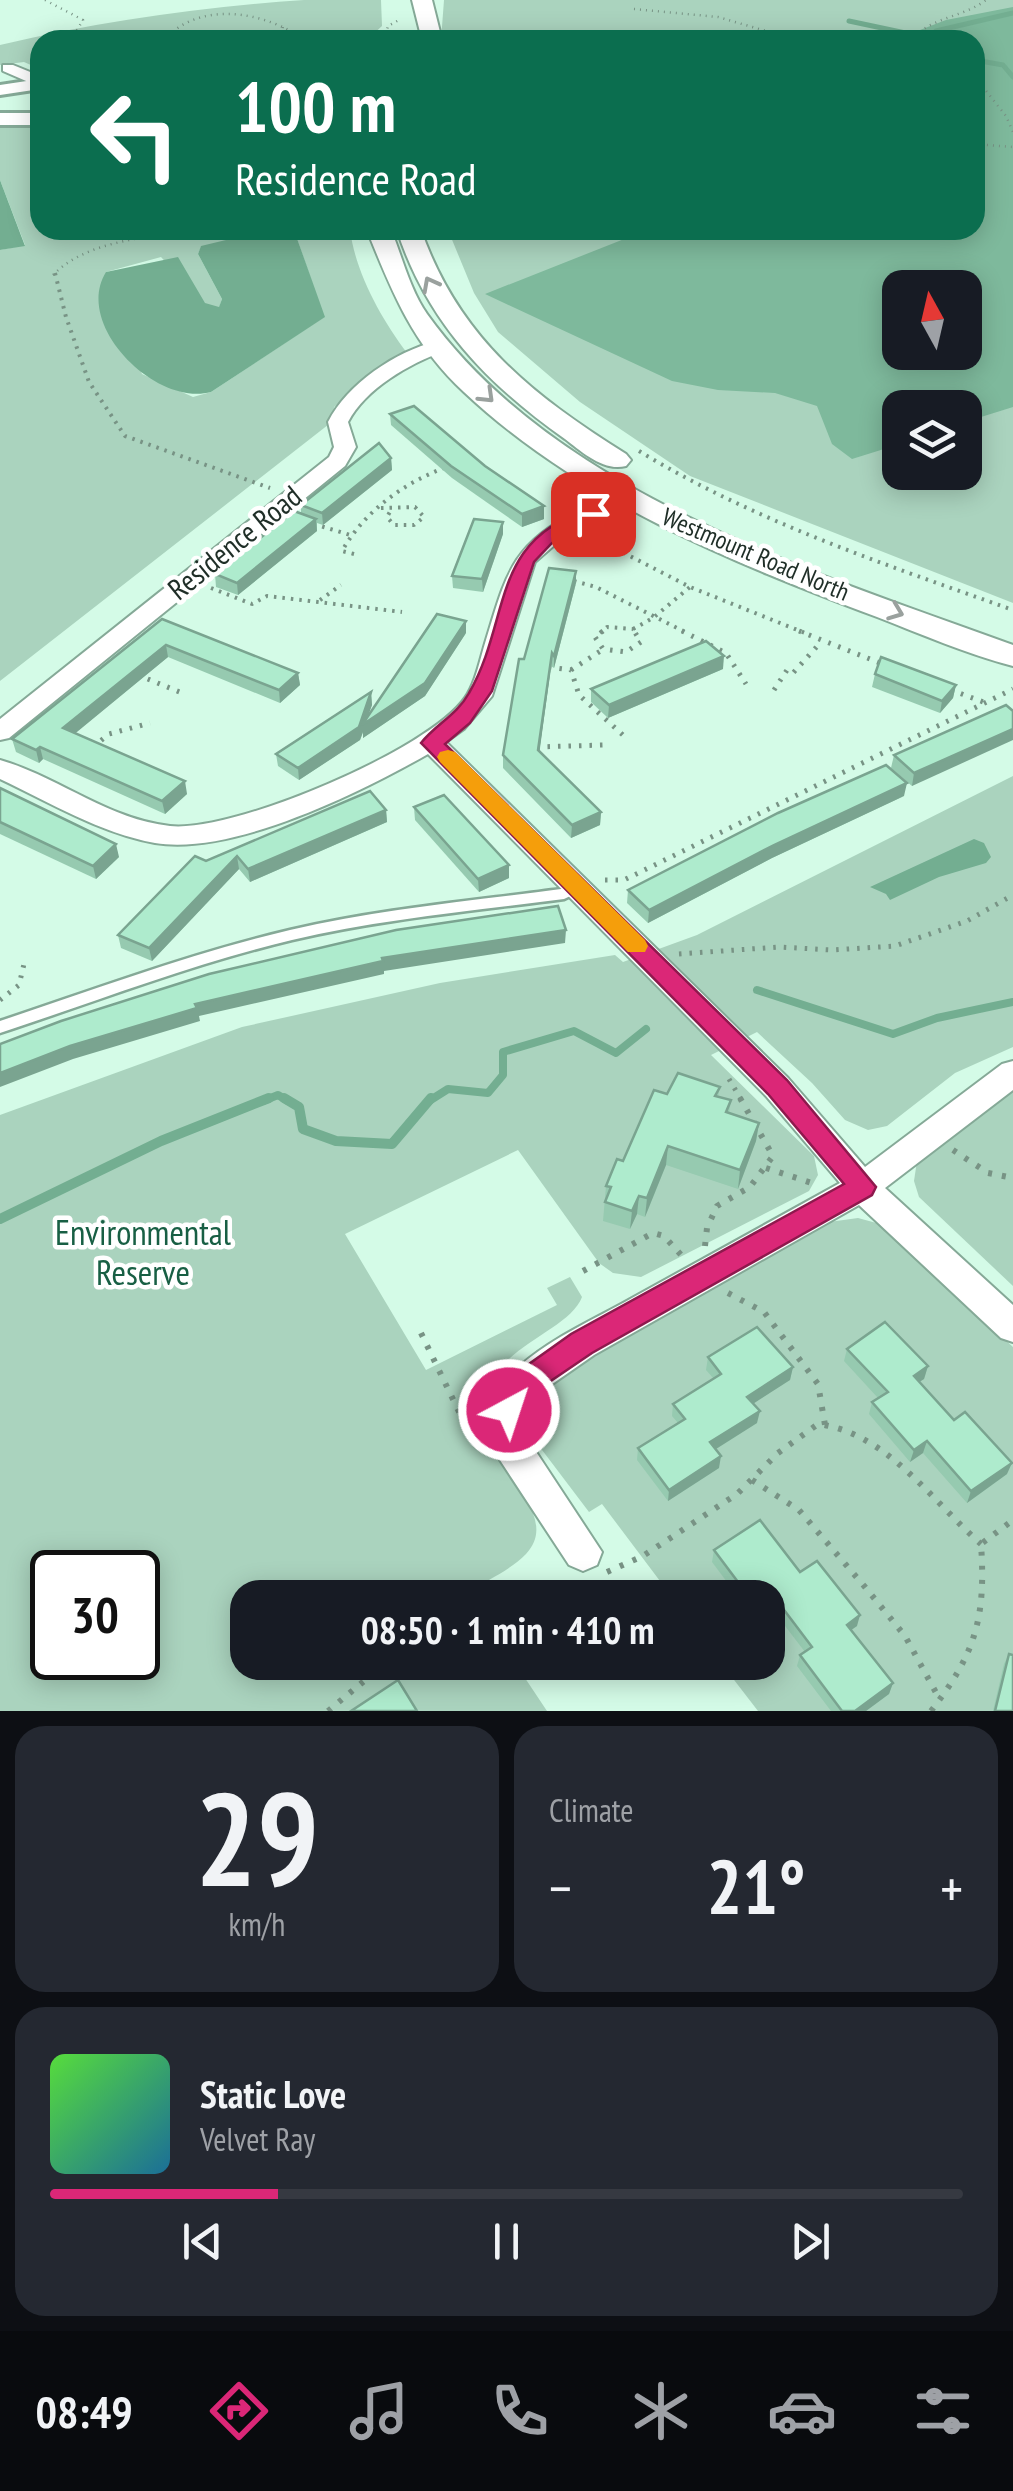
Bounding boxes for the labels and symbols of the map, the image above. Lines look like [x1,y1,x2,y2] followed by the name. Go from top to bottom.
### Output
[882,270,982,370] north arrow
[422,276,442,294] one-way arrow
[476,384,494,402] one-way arrow
[551,472,636,557] pin
[159,476,309,608] street label: Residence Road
[658,500,854,608] street label: Westmount Road North
[886,600,903,620] one-way arrow
[55,1209,231,1295] park label: Environmental Reserve
[457,1358,561,1462] position arrow
[30,1550,160,1680] speed limit sign: 30

